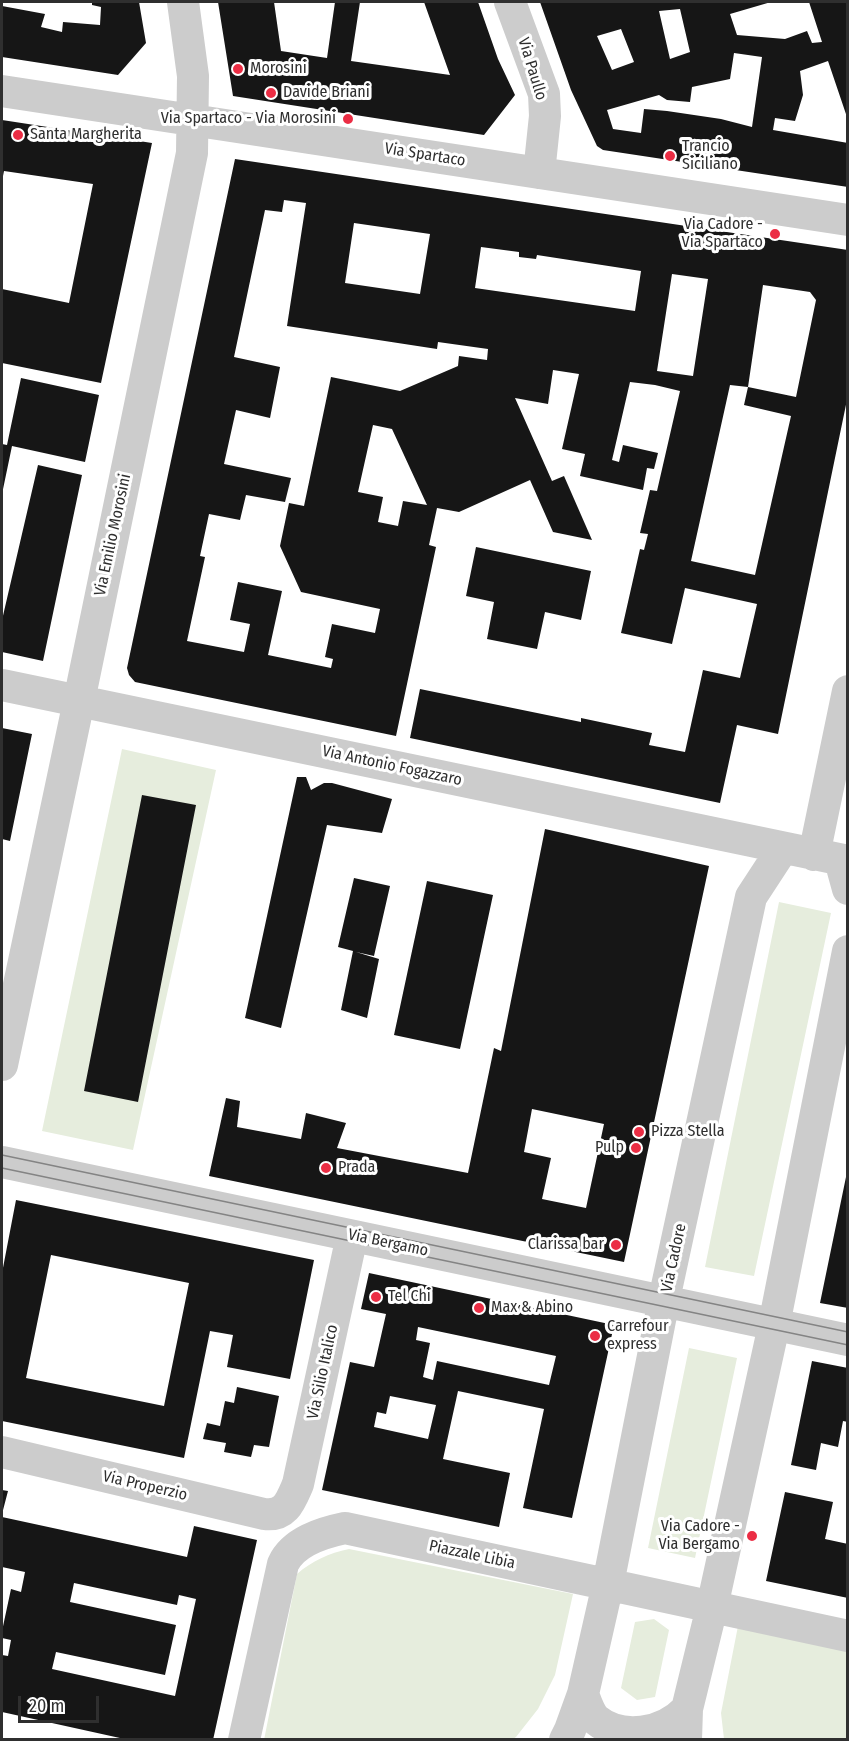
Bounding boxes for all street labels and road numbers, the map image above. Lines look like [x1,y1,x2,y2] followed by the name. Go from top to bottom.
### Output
[513,35,551,103] street label: Via Paullo
[383,139,467,171] street label: Via Spartaco
[91,472,135,598] street label: Via Emilio Morosini
[320,742,464,790] street label: Via Antonio Fogazzaro
[657,1222,691,1294] street label: Via Cadore
[346,1225,430,1261] street label: Via Bergamo
[304,1323,342,1421] street label: Via Silio Italico
[101,1467,189,1505] street label: Via Properzio
[427,1536,517,1574] street label: Piazzale Libia

